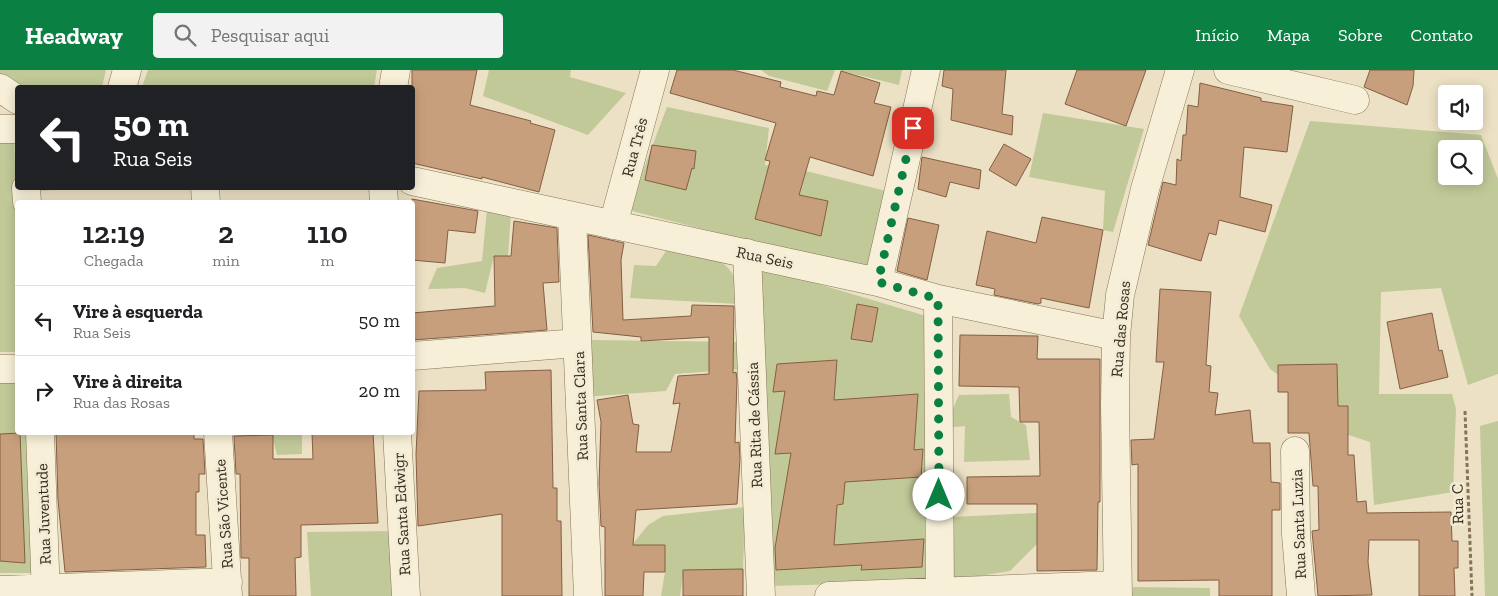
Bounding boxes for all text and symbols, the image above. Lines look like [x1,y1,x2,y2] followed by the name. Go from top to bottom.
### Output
[153,13,503,58] search box
[25,21,123,50] text: Headway
[171,21,199,49] icon: search
[211,24,329,47] text: Pesquisar aqui
[1195,24,1239,46] text: Início
[1267,24,1310,46] text: Mapa
[1338,24,1383,46] text: Sobre
[1411,24,1473,46] text: Contato
[1438,85,1483,185] map controls
[1438,85,1483,130] button: sound
[113,103,189,145] text: 50 m
[30,105,95,170] icon: left
[892,107,934,149] pin
[899,114,927,142] icon: arrive
[617,115,652,179] street label: Rua Três
[1438,140,1483,185] button: search
[113,145,192,172] text: Rua Seis
[82,215,145,251] text: 12:19
[218,215,234,251] text: 2
[307,215,348,251] text: 110
[735,242,795,273] street label: Rua Seis
[84,251,143,270] text: Chegada
[212,251,240,270] text: min
[320,251,334,270] text: m
[1107,280,1134,378] street label: Rua das Rosas
[73,300,203,323] text: Vire à esquerda
[30,307,58,335] icon: left
[359,309,400,332] text: 50 m
[73,323,131,342] text: Rua Seis
[569,351,592,461] street label: Rua Santa Clara
[743,361,766,488] street label: Rua Rita de Cássia
[73,370,182,393] text: Vire à direita
[30,377,58,405] icon: right
[359,379,400,402] text: 20 m
[73,393,170,412] text: Rua das Rosas
[389,452,414,576] street label: Rua Santa Edwigr
[210,459,237,569] street label: Rua São Vicente
[32,463,55,565] street label: Rua Juventude
[912,468,964,520] position arrow
[1287,468,1310,579] street label: Rua Santa Luzia
[1448,484,1467,524] street label: Rua C

